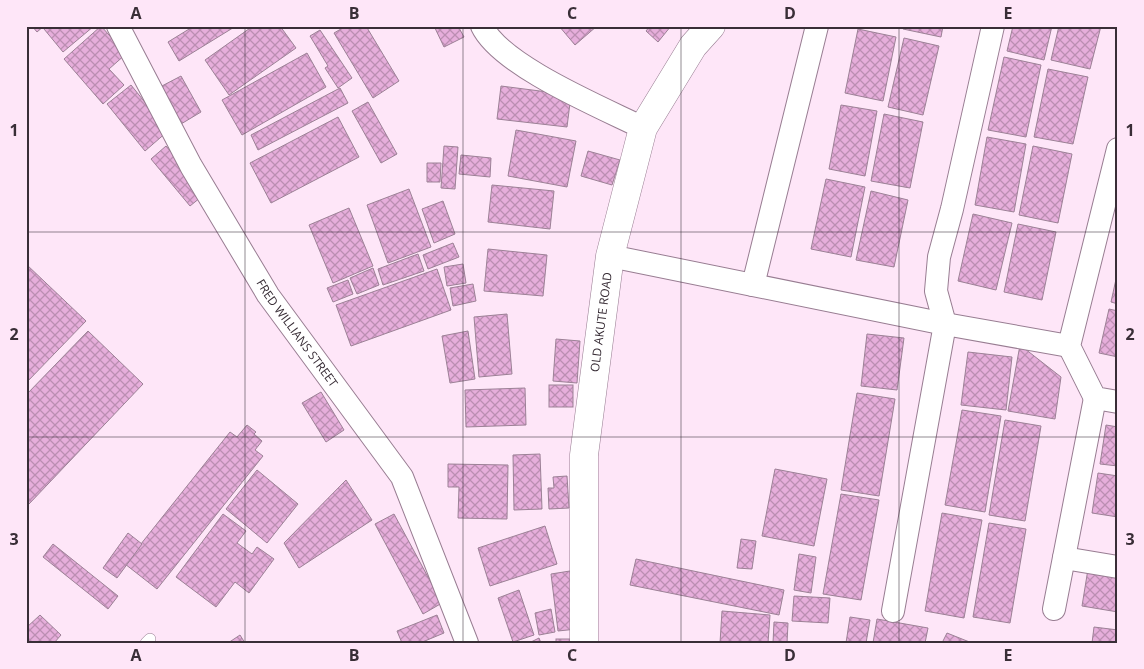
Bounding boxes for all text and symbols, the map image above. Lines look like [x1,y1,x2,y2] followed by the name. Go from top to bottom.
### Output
[130,2,142,24] text: A
[349,2,359,24] text: B
[567,2,577,24] text: C
[784,2,796,24] text: D
[1004,2,1013,24] text: E
[9,119,19,141] text: 1
[1125,119,1135,141] text: 1
[586,271,616,373] street label: OLD AKUTE ROAD
[253,276,342,391] street label: FRED WILLIANS STREET
[9,323,19,345] text: 2
[1125,323,1135,345] text: 2
[9,528,19,550] text: 3
[1125,528,1135,550] text: 3
[130,644,142,666] text: A
[349,644,359,666] text: B
[567,644,577,666] text: C
[784,644,796,666] text: D
[1004,644,1013,666] text: E

